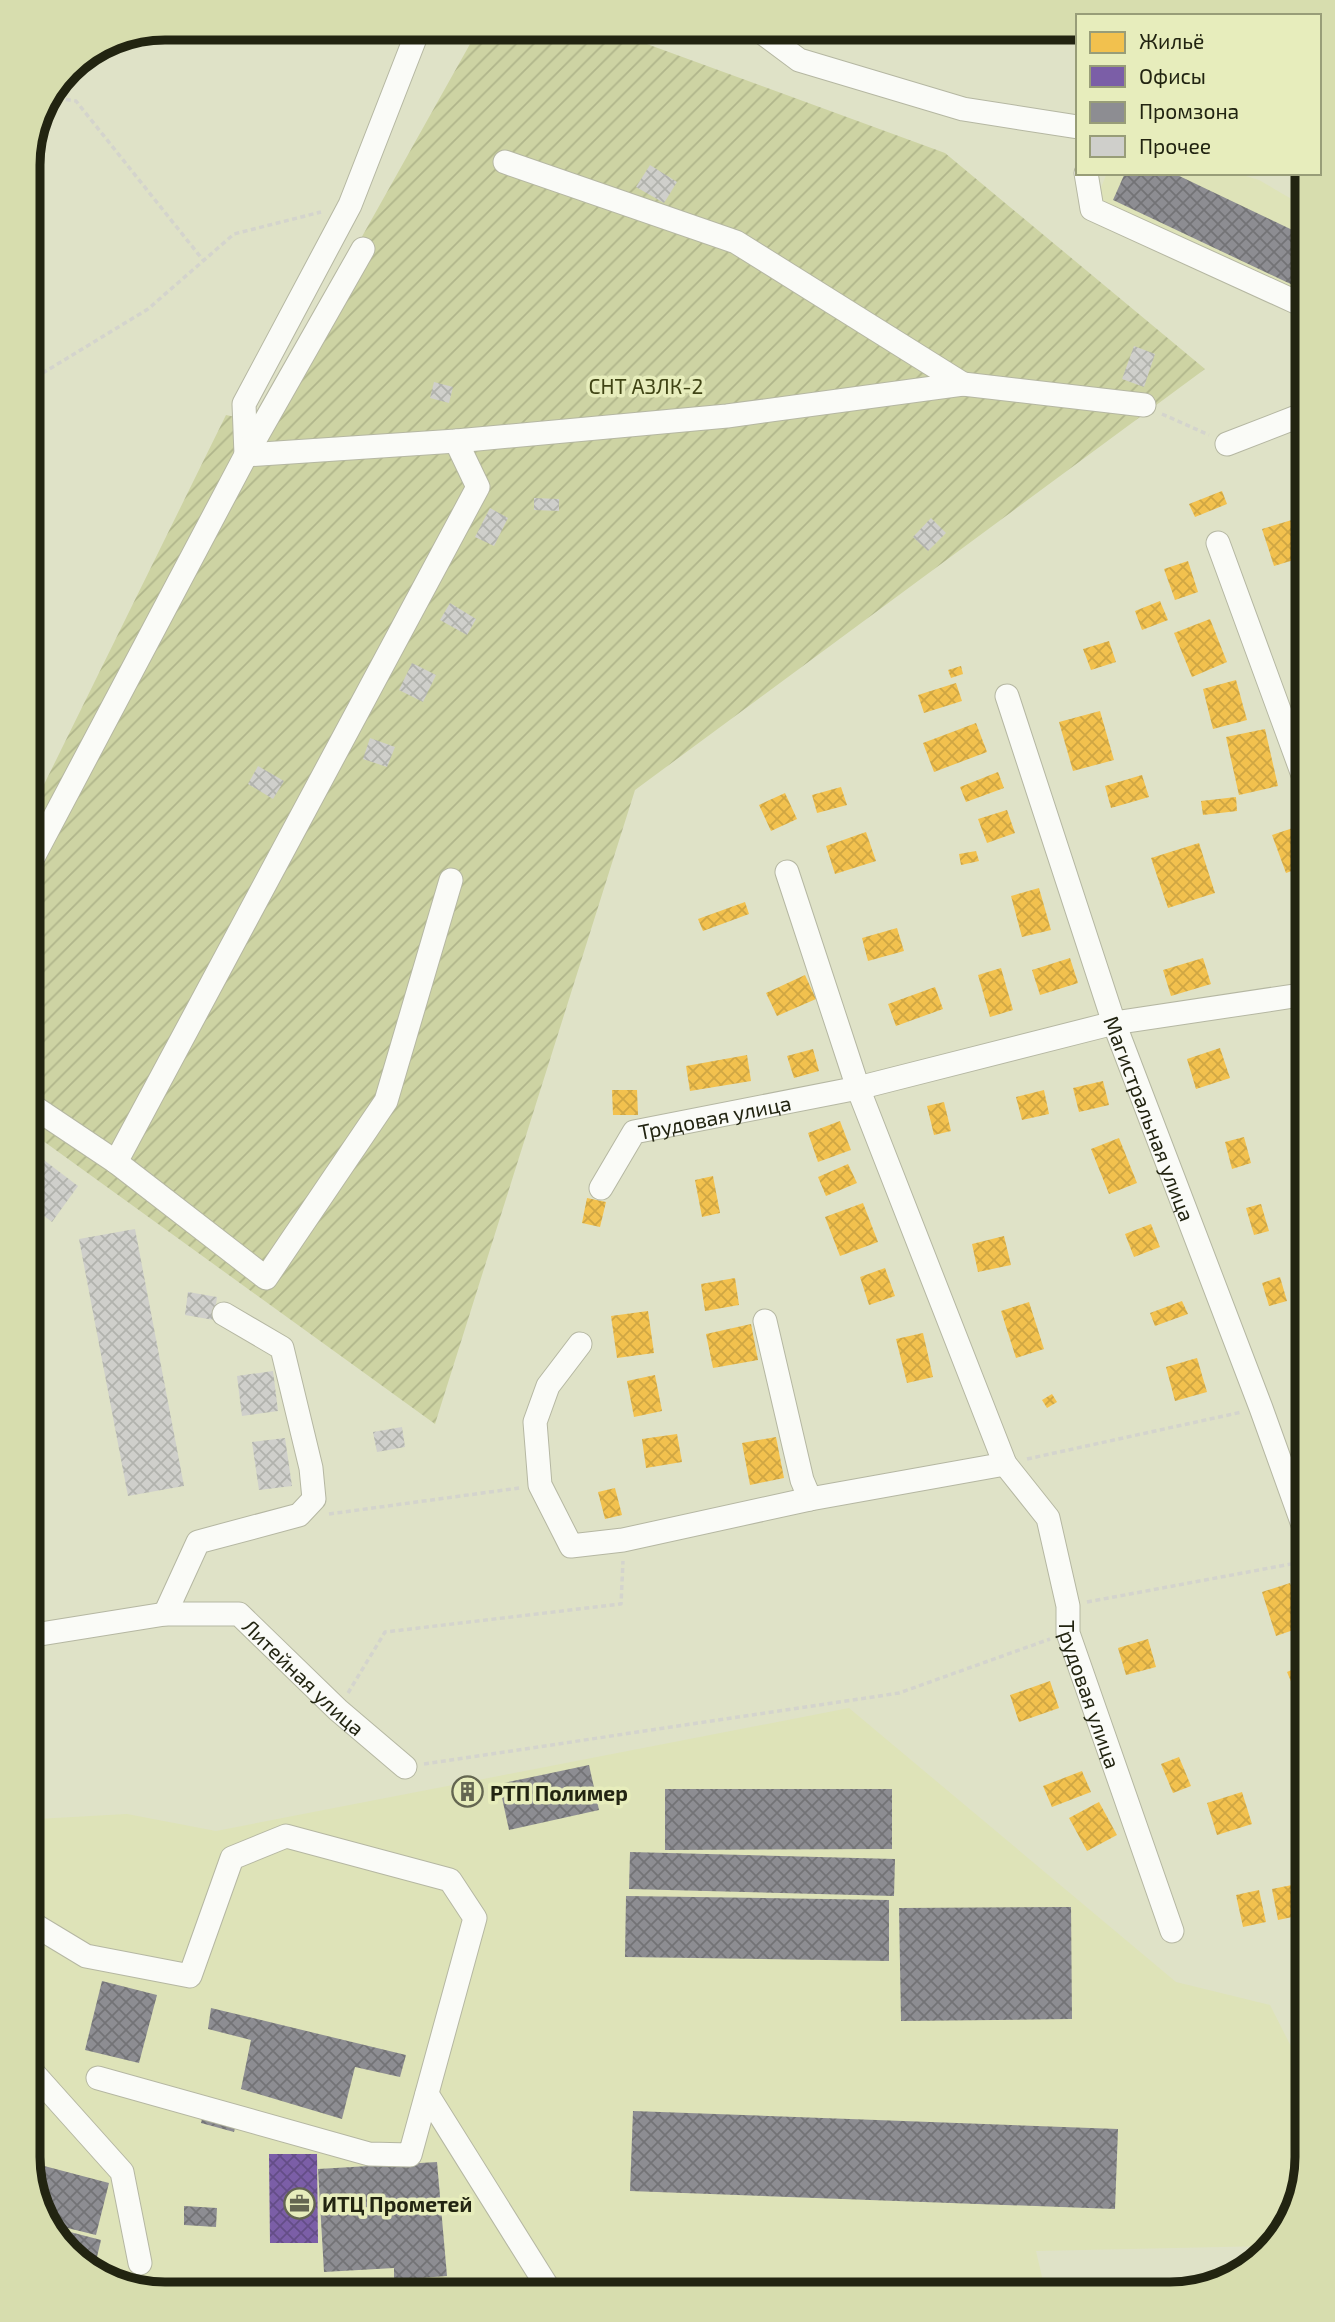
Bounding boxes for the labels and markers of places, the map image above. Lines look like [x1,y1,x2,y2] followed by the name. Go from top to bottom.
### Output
[450,1775,484,1809] building icon: РТП Полимер
[490,1780,628,1805] place label: РТП Полимер
[282,2186,316,2220] office icon: ИТЦ Прометей
[322,2191,472,2216] place label: ИТЦ Прометей

